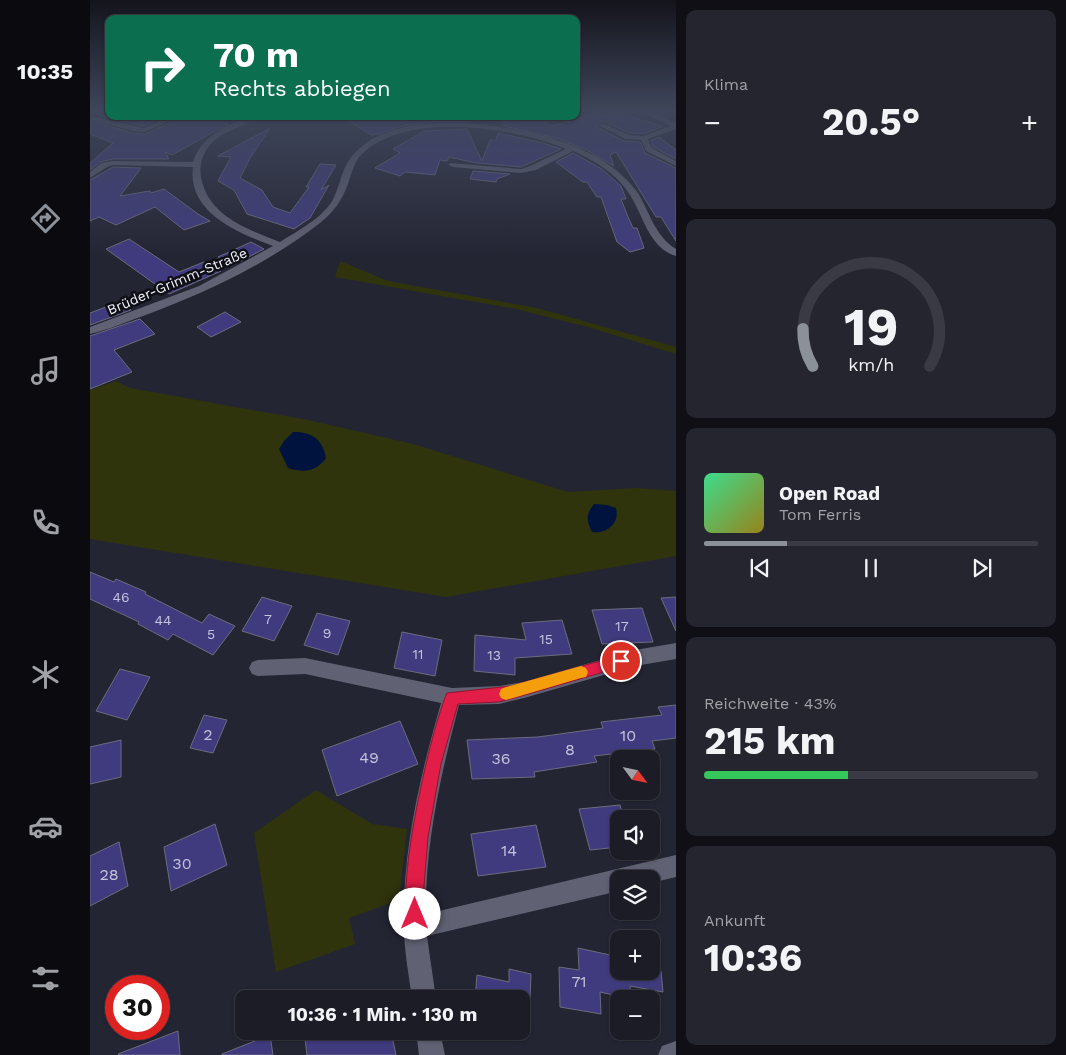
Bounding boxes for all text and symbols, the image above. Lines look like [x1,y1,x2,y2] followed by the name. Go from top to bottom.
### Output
[213,34,299,76] text: 70 m
[130,35,195,100] icon: right
[17,59,73,84] text: 10:35
[704,75,748,94] text: Klima
[213,76,391,101] text: Rechts abbiegen
[822,100,920,144] text: 20.5°
[704,106,721,139] text: −
[1021,106,1038,139] text: +
[28,201,63,236] icon: directions
[105,244,249,318] street label: Brüder-Grimm-Straße
[844,297,898,358] text: 19
[28,353,63,388] icon: music
[848,354,894,375] text: km/h
[779,482,880,505] text: Open Road
[28,505,63,540] icon: phone
[779,505,861,524] text: Tom Ferris
[746,554,774,582] icon: previous
[857,554,885,582] icon: pause
[968,554,996,582] icon: next
[112,589,130,605] house number: 46
[264,611,272,627] house number: 7
[154,612,172,628] house number: 44
[615,618,629,634] house number: 17
[323,625,331,641] house number: 9
[207,626,215,642] house number: 5
[539,631,553,647] house number: 15
[600,640,642,682] pin
[413,646,423,662] house number: 11
[487,647,501,663] house number: 13
[607,647,635,675] icon: arrive
[28,657,63,692] icon: climate
[704,694,836,713] text: Reichweite · 43%
[704,719,835,763] text: 215 km
[203,725,213,744] house number: 2
[620,726,636,745] house number: 10
[565,740,575,759] house number: 8
[359,748,379,767] house number: 49
[491,749,511,768] house number: 36
[610,750,660,800] north arrow
[610,750,660,1040] map controls
[28,809,63,844] icon: car
[610,810,660,860] button: sound
[501,841,517,860] house number: 14
[172,854,192,873] house number: 30
[99,865,119,884] house number: 28
[610,870,660,920] button: layers
[388,887,440,939] position arrow
[704,911,765,930] text: Ankunft
[610,930,660,980] button: +
[704,936,802,980] text: 10:36
[28,961,63,996] icon: filters
[571,972,587,991] house number: 71
[105,975,170,1040] speed limit sign: 30
[610,990,660,1040] button: −
[288,1003,477,1026] text: 10:36 · 1 Min. · 130 m

